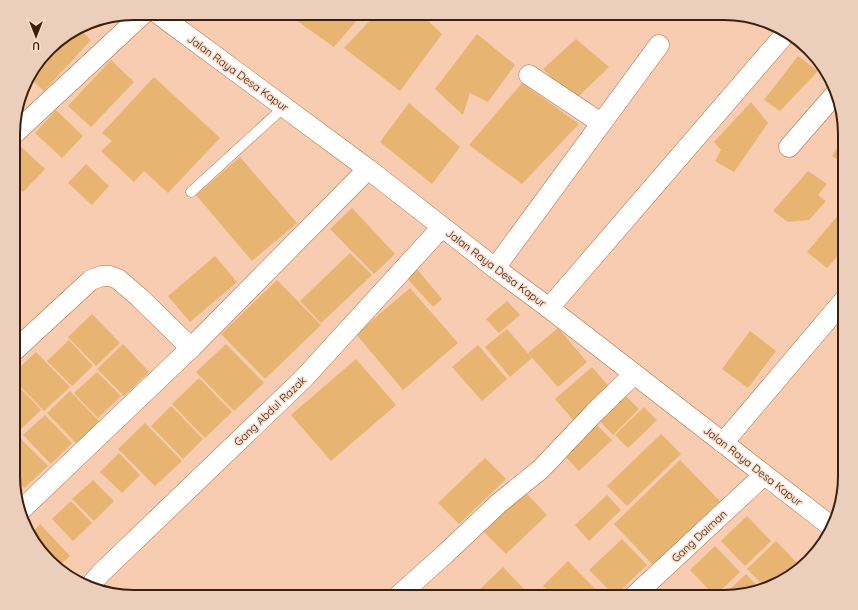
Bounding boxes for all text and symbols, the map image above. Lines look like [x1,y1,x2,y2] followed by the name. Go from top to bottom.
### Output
[16,16,56,56] north arrow
[185,32,292,115] street label: Jalan Raya Desa Kapur
[32,39,40,53] text: U
[443,226,549,311] street label: Jalan Raya Desa Kapur
[231,373,309,449] street label: Gang Abdul Razak
[701,423,806,510] street label: Jalan Raya Desa Kapur
[668,507,730,565] street label: Gang Daiman

